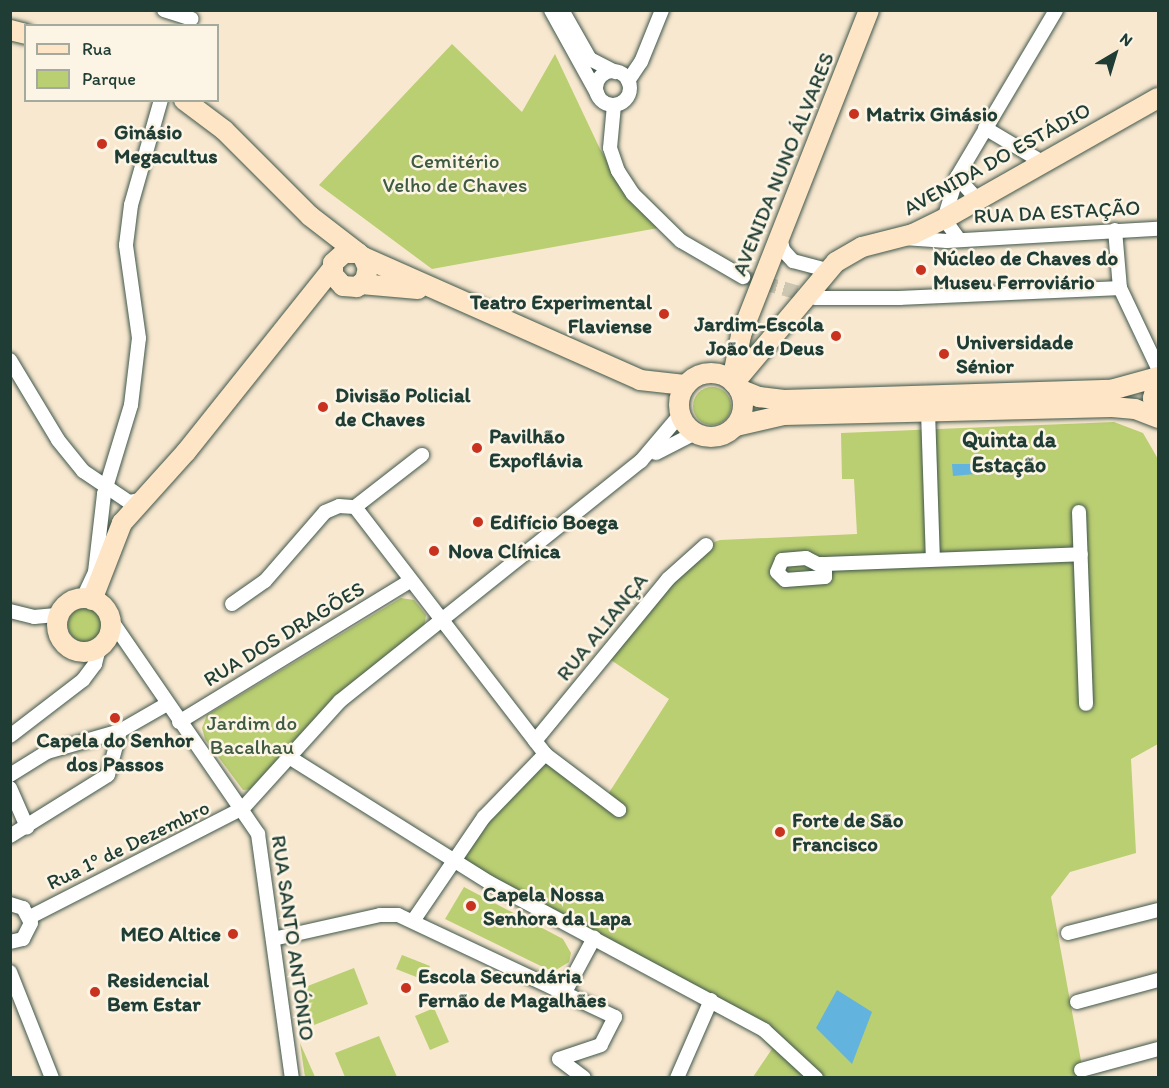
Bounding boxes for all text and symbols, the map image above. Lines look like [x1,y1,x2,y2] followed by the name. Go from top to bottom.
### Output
[24,24,219,102] legend
[1085,24,1145,84] north arrow
[1116,29,1136,50] text: N
[82,38,112,60] text: Rua
[726,48,840,280] street label: AVENIDA NUNO ÁLVARES
[82,68,136,90] text: Parque
[900,98,1094,220] street label: AVENIDA DO ESTÁDIO
[866,101,998,127] place label: Matrix Ginásio
[847,107,861,121] marker: Matrix Ginásio
[114,119,218,169] place label: Ginásio Megacultus
[95,137,109,151] marker: Ginásio Megacultus
[383,148,527,198] park label: Cemitério Velho de Chaves
[973,195,1141,229] street label: RUA DA ESTAÇÃO
[933,245,1118,295] place label: Núcleo de Chaves do Museu Ferroviário
[914,263,928,277] marker: Núcleo de Chaves do Museu Ferroviário
[471,289,652,339] place label: Teatro Experimental Flaviense
[657,307,671,321] marker: Teatro Experimental Flaviense
[694,311,824,361] place label: Jardim-Escola João de Deus
[829,329,843,343] marker: Jardim-Escola João de Deus
[956,329,1073,379] place label: Universidade Sénior
[937,347,951,361] marker: Universidade Sénior
[335,382,470,432] place label: Divisão Policial de Chaves
[316,400,330,414] marker: Divisão Policial de Chaves
[489,423,583,473] place label: Pavilhão Expoflávia
[962,426,1056,478] district label: Quinta da Estação
[470,441,484,455] marker: Pavilhão Expoflávia
[490,509,618,535] place label: Edifício Boega
[471,515,485,529] marker: Edifício Boega
[448,538,559,564] place label: Nova Clínica
[425,542,443,560] marker: Nova Clínica
[552,569,652,685] street label: RUA ALIANÇA
[199,576,369,692] street label: RUA DOS DRAGÕES
[207,710,297,760] park label: Jardim do Bacalhau
[108,711,122,725] marker: Capela do Senhor dos Passos
[36,727,194,777] place label: Capela do Senhor dos Passos
[43,795,213,895] street label: Rua 1º de Dezembro
[792,807,903,857] place label: Forte de São Francisco
[773,825,787,839] marker: Forte de São Francisco
[266,835,320,1041] street label: RUA SANTO ANTÓNIO
[483,881,632,931] place label: Capela Nossa Senhora da Lapa
[464,899,478,913] marker: Capela Nossa Senhora da Lapa
[121,921,221,947] place label: MEO Altice
[226,927,240,941] marker: MEO Altice
[418,963,606,1013] place label: Escola Secundária Fernão de Magalhães
[107,967,209,1017] place label: Residencial Bem Estar
[399,981,413,995] marker: Escola Secundária Fernão de Magalhães
[88,985,102,999] marker: Residencial Bem Estar

